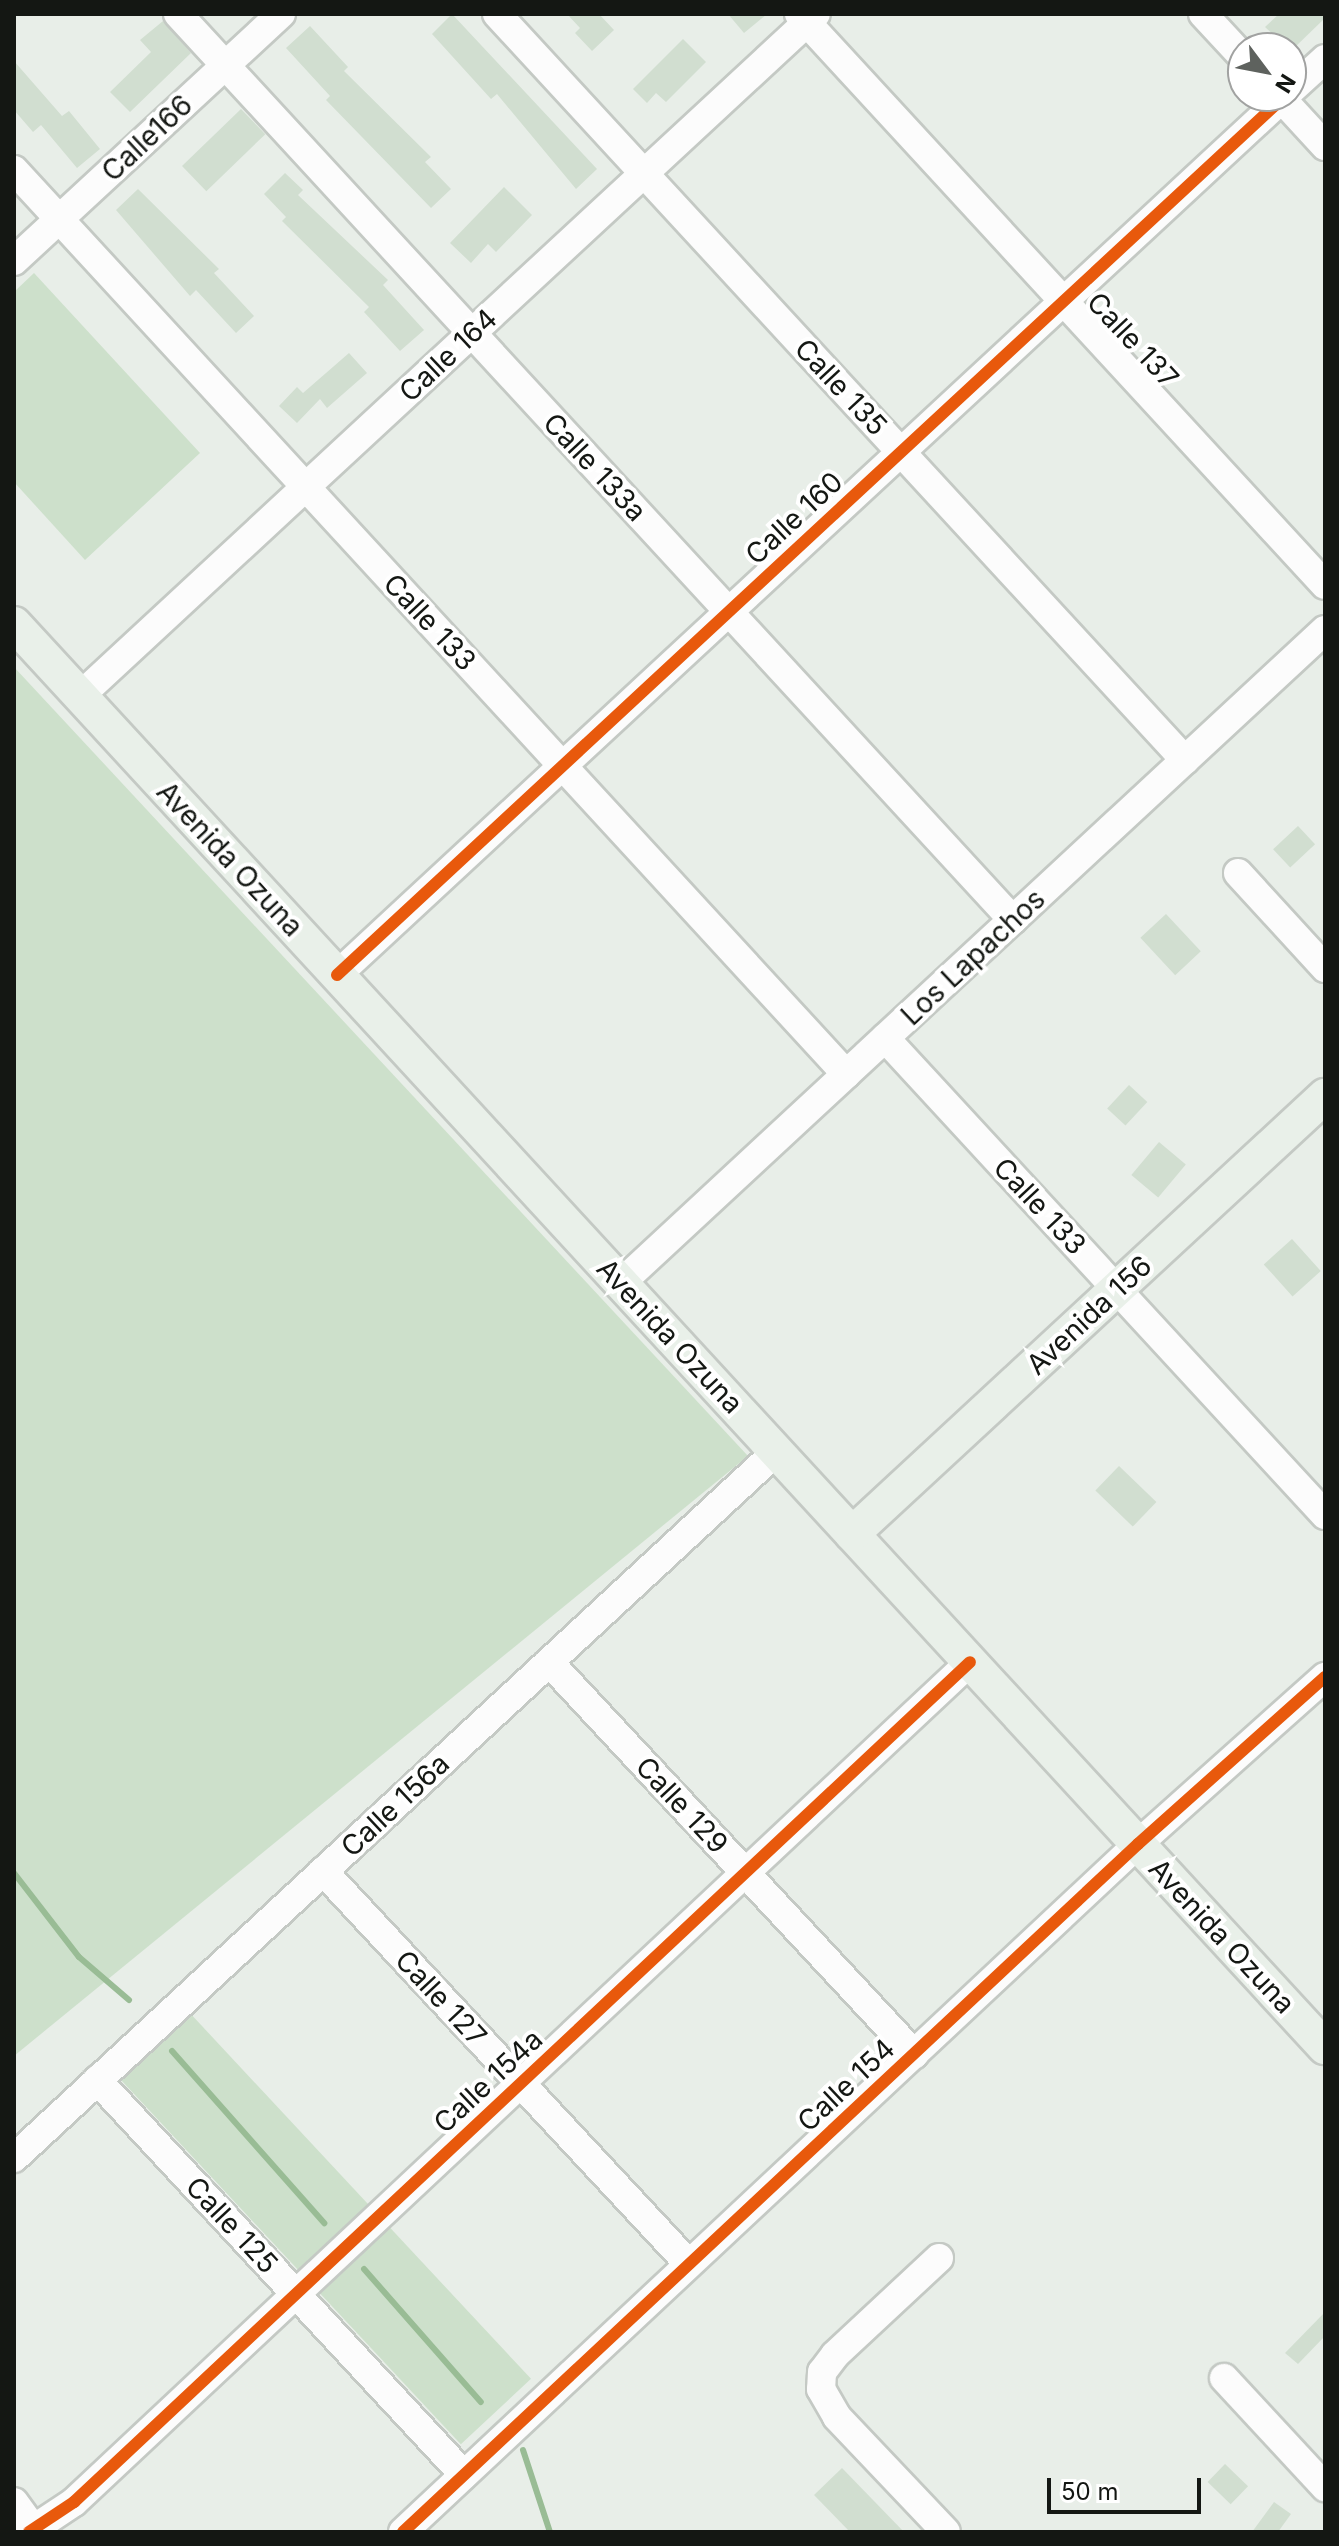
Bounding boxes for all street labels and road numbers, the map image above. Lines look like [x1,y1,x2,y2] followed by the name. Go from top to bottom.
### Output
[95,88,199,188] street label: Calle166
[1080,285,1186,395] street label: Calle 137
[392,302,504,408] street label: Calle 164
[788,332,894,442] street label: Calle 135
[536,406,654,528] street label: Calle 133a
[739,465,849,571] street label: Calle 160
[377,567,483,677] street label: Calle 133
[150,775,310,943] street label: Avenida Ozuna
[894,882,1052,1032] street label: Los Lapachos
[987,1151,1093,1261] street label: Calle 133
[1019,1249,1159,1381] street label: Avenida 156
[590,1252,750,1420] street label: Avenida Ozuna
[334,1747,456,1863] street label: Calle 156a
[629,1750,735,1860] street label: Calle 129
[1142,1852,1302,2020] street label: Avenida Ozuna
[388,1943,494,2053] street label: Calle 127
[427,2022,549,2140] street label: Calle 154a
[791,2032,901,2138] street label: Calle 154
[179,2170,285,2280] street label: Calle 125

